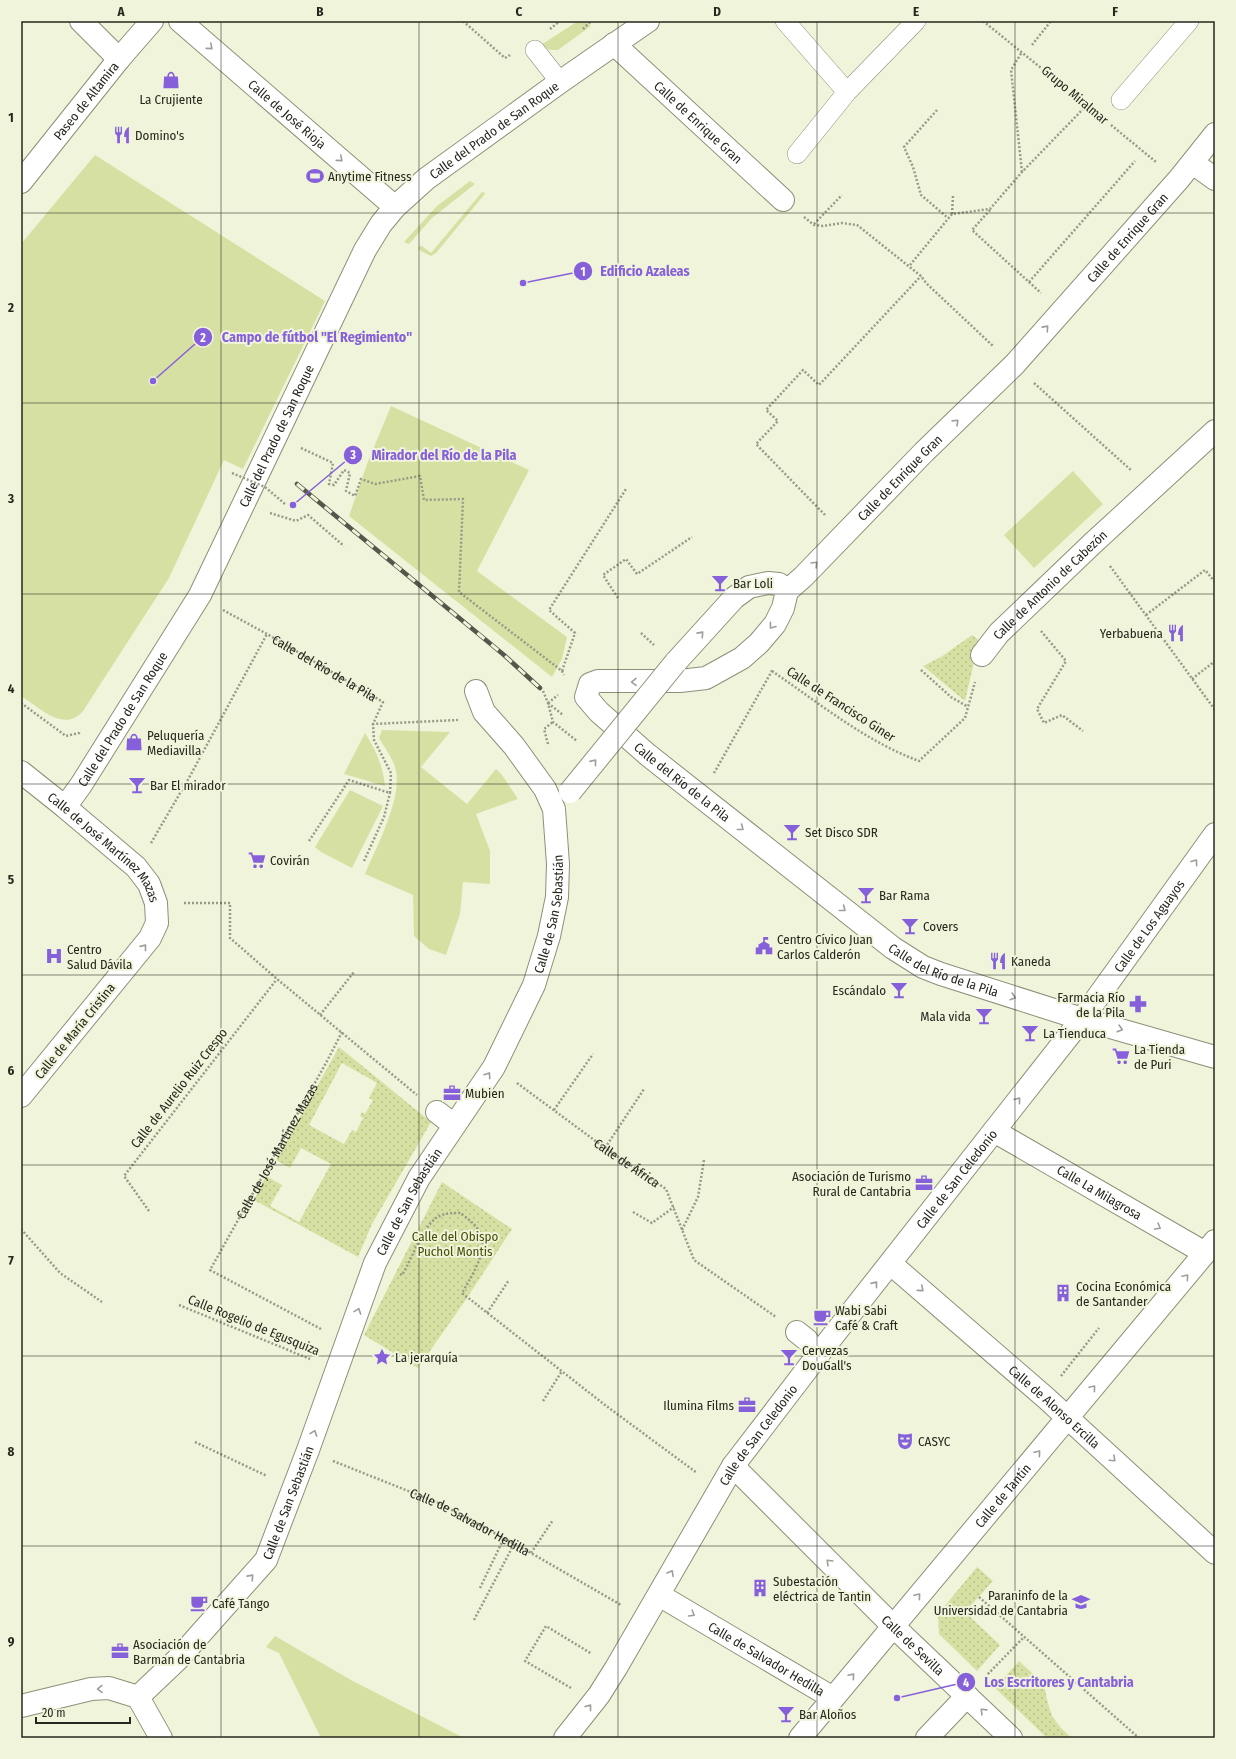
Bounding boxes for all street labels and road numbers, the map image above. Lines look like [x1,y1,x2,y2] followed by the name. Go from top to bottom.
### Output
[50,59,121,143] street label: Paseo de Altamira
[1038,63,1112,128] street label: Grupo Miralmar
[245,76,329,152] street label: Calle de José Rioja
[426,78,562,182] street label: Calle del Prado de San Roque
[651,78,746,166] street label: Calle de Enrique Gran
[1084,190,1171,285] street label: Calle de Enrique Gran
[236,362,317,509] street label: Calle del Prado de San Roque
[854,431,945,524] street label: Calle de Enrique Gran
[990,527,1110,642] street label: Calle de Antonio de Cabezón
[270,631,380,704] street label: Calle del Río de la Pila
[75,649,170,789] street label: Calle del Prado de San Roque
[784,663,898,745] street label: Calle de Francisco Giner
[631,739,733,824] street label: Calle del Río de la Pila
[45,789,163,905] street label: Calle de José Martínez Mazas
[531,854,566,975] street label: Calle de San Sebastián
[1111,876,1188,975] street label: Calle de Los Aguayos
[886,940,1000,999] street label: Calle del Río de la Pila
[32,980,118,1082] street label: Calle de María Cristina
[128,1025,231,1151] street label: Calle de Aurelio Ruiz Crespo
[233,1081,321,1221] street label: Calle de José Martínez Mazas
[913,1126,1000,1231] street label: Calle de San Celedonio
[591,1135,663,1190] street label: Calle de África
[373,1145,445,1258] street label: Calle de San Sebastián
[1055,1162,1145,1222] street label: Calle La Milagrosa
[186,1292,322,1358] street label: Calle Rogelio de Egusquiza
[1006,1362,1103,1451] street label: Calle de Alonso Ercilla
[716,1381,800,1488] street label: Calle de San Celedonio
[259,1444,316,1562] street label: Calle de San Sebastián
[972,1460,1033,1530] street label: Calle de Tantín
[408,1485,533,1558] street label: Calle de Salvador Hedilla
[879,1612,948,1678] street label: Calle de Sevilla
[706,1618,827,1699] street label: Calle de Salvador Hedilla

